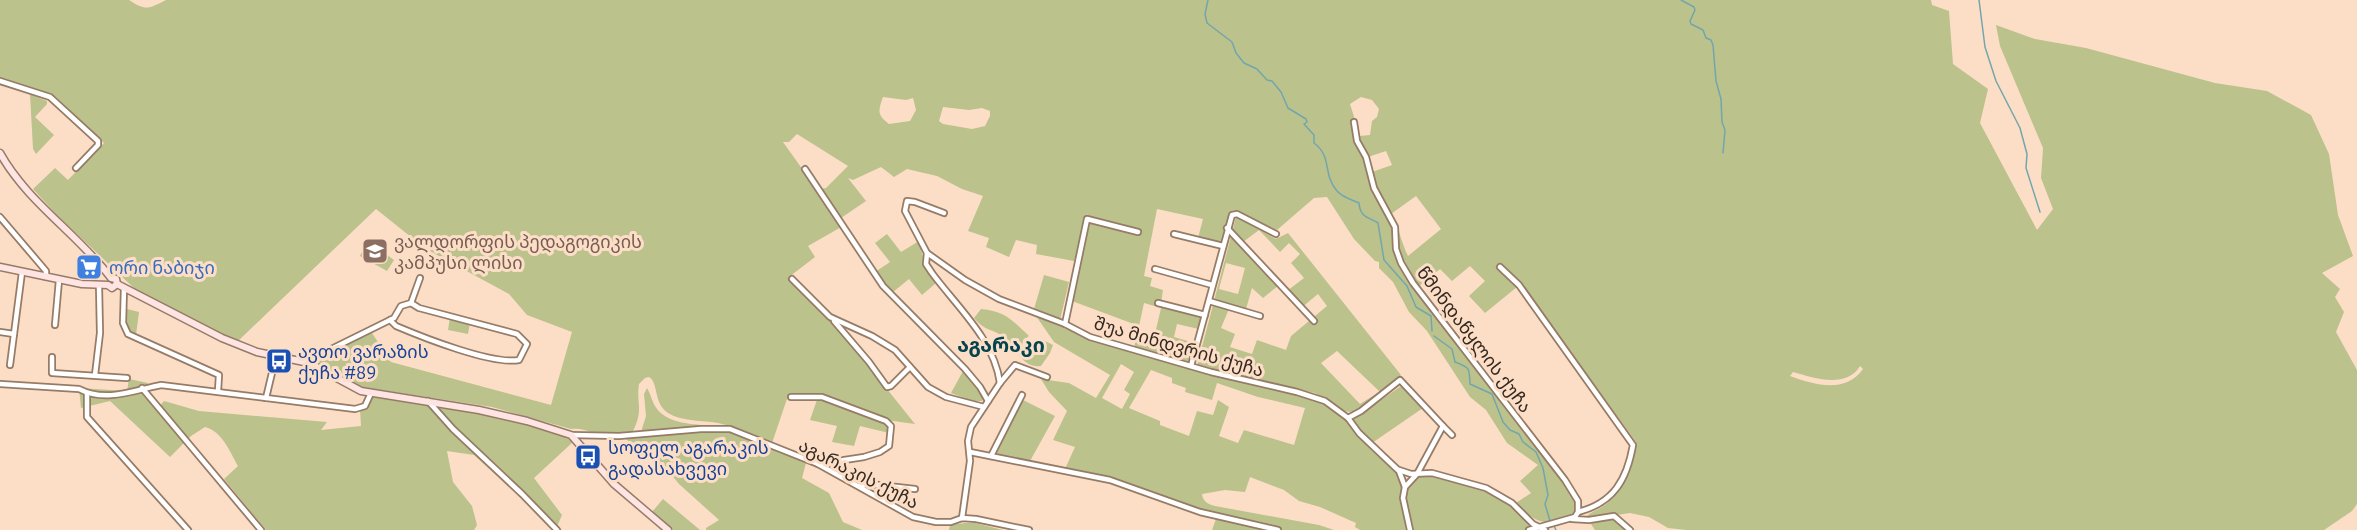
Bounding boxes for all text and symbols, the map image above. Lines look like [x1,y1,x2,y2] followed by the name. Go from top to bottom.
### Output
[394,231,642,274] place label: ვალდორფის პედაგოგიკის კამპუსი ლისი
[360,236,390,266] school or university icon: ვალდორფის პედაგოგიკის კამპუსი ლისი
[74,252,104,282] supermarket icon: ორი ნაბიჯი
[109,257,215,279] place label: ორი ნაბიჯი
[1412,262,1536,417] street label: წმინდაწყლის ქუჩა
[1091,312,1266,382] street label: შუა მინდვრის ქუჩა
[957,333,1045,357] district label: აგარაკი
[298,341,429,384] place label: ავთო ვარაზის ქუჩა #89
[264,346,294,376] bus stop icon: ავთო ვარაზის ქუჩა #89
[795,434,922,514] street label: აგარაკის ქუჩა
[608,437,769,480] place label: სოფელ აგარაკის გადასახვევი
[573,442,603,472] bus stop icon: სოფელ აგარაკის გადასახვევი

